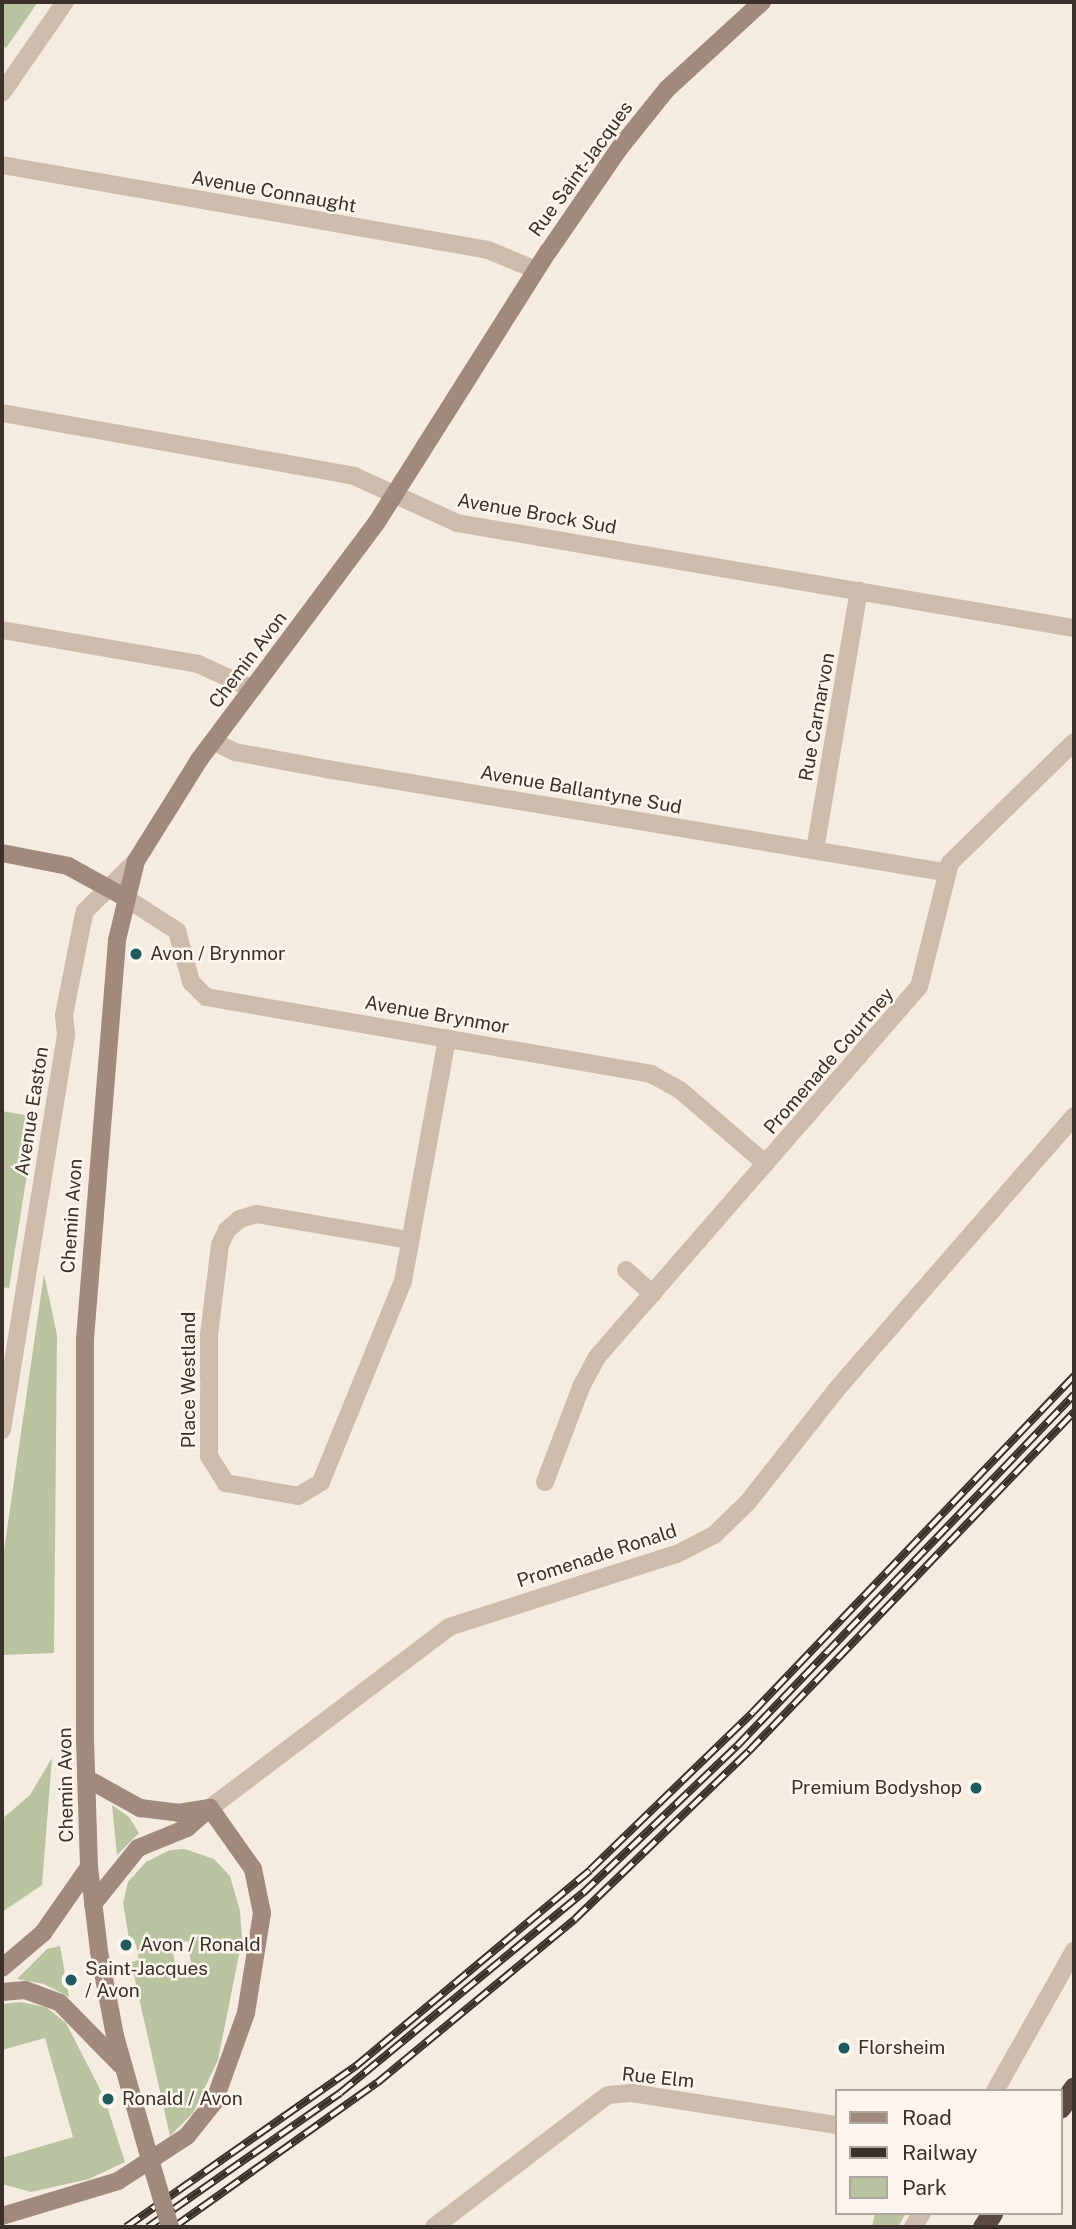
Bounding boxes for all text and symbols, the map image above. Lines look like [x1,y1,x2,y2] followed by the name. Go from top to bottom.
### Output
[524,97,638,241] street label: Rue Saint-Jacques
[190,166,358,218] street label: Avenue Connaught
[456,489,618,539] street label: Avenue Brock Sud
[204,607,292,713] street label: Chemin Avon
[794,651,840,783] street label: Rue Carnarvon
[478,761,684,819] street label: Avenue Ballantyne Sud
[150,943,285,965] place label: Avon / Brynmor
[128,946,144,962] marker: Avon / Brynmor
[759,983,899,1139] street label: Promenade Courtney
[363,991,511,1039] street label: Avenue Brynmor
[11,1045,53,1177] street label: Avenue Easton
[57,1158,87,1274] street label: Chemin Avon
[178,1311,200,1449] street label: Place Westland
[514,1519,680,1593] street label: Promenade Ronald
[54,1727,78,1843] street label: Chemin Avon
[791,1777,962,1799] place label: Premium Bodyshop
[968,1780,984,1796] marker: Premium Bodyshop
[140,1934,261,1956] place label: Avon / Ronald
[118,1937,134,1953] marker: Avon / Ronald
[85,1958,208,2002] place label: Saint-Jacques / Avon
[63,1972,79,1988] marker: Saint-Jacques / Avon
[858,2037,945,2059] place label: Florsheim
[836,2040,852,2056] marker: Florsheim
[621,2063,695,2093] street label: Rue Elm
[122,2088,243,2110] place label: Ronald / Avon
[834,2089,1062,2215] legend
[100,2091,116,2107] marker: Ronald / Avon
[902,2105,952,2130] text: Road
[902,2140,978,2165] text: Railway
[902,2175,947,2200] text: Park

